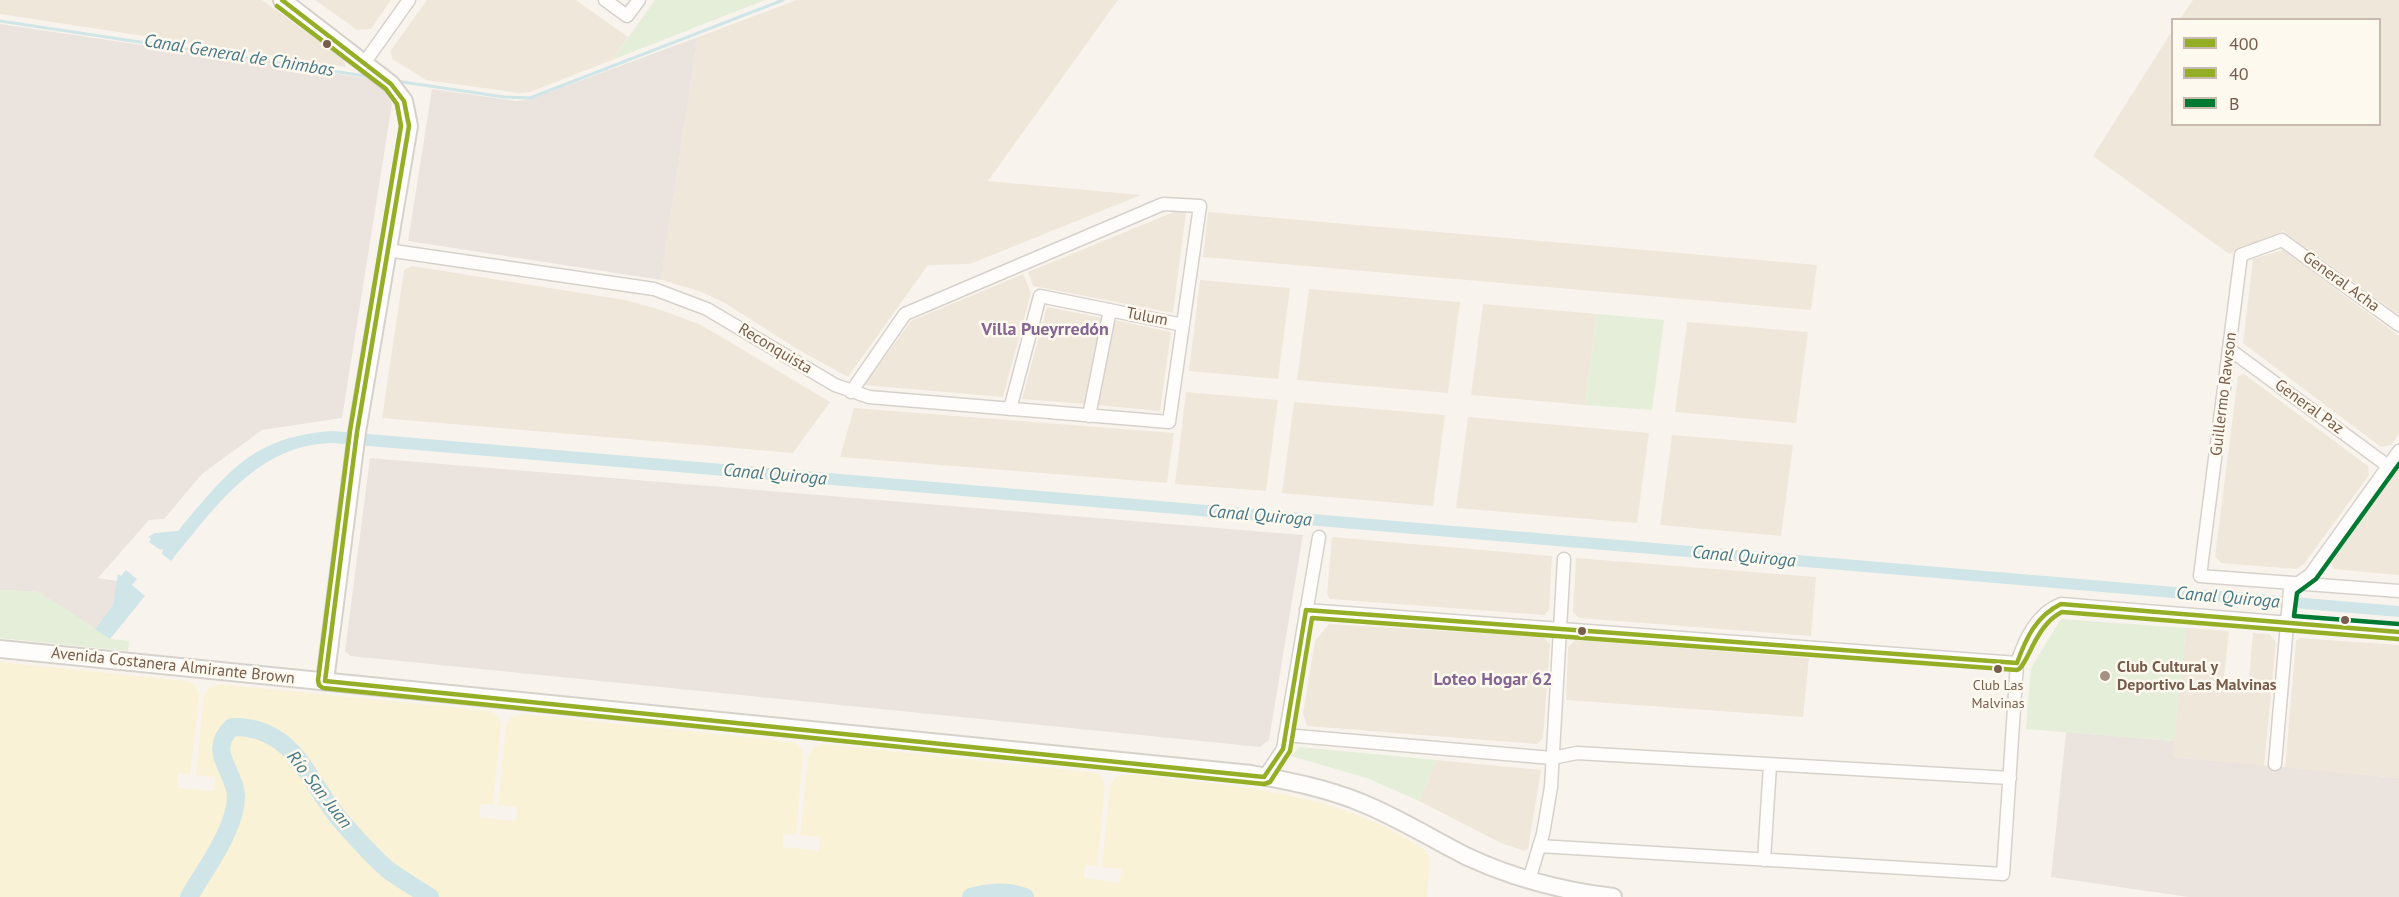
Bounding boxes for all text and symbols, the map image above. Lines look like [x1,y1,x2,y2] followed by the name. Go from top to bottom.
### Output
[2171,18,2381,126] legend
[143,30,335,82] water label: Canal General de Chimbas
[2229,32,2258,55] text: 400
[321,38,333,50] unlabelled marker
[2229,62,2249,85] text: 40
[2229,92,2240,115] text: B
[2299,248,2383,316] street label: General Acha
[1124,304,1170,330] street label: Tulum
[981,319,1109,341] district label: Villa Pueyrredón
[735,320,815,378] street label: Reconquista
[2207,331,2241,457] street label: Guillermo Rawson
[2271,376,2347,438] street label: General Paz
[722,460,828,490] water label: Canal Quiroga
[1207,501,1313,531] water label: Canal Quiroga
[1691,542,1797,572] water label: Canal Quiroga
[2175,583,2281,613] water label: Canal Quiroga
[2339,614,2351,626] unlabelled marker
[1576,625,1588,637] unlabelled marker
[50,644,296,688] street label: Avenida Costanera Almirante Brown
[2117,657,2277,695] place label: Club Cultural y Deportivo Las Malvinas
[1992,663,2004,675] marker: Club Las Malvinas
[1434,669,1552,691] district label: Loteo Hogar 62
[2098,669,2112,683] marker: Club Cultural y Deportivo Las Malvinas
[1971,678,2025,710] place label: Club Las Malvinas
[282,747,356,833] water label: Río San Juan

